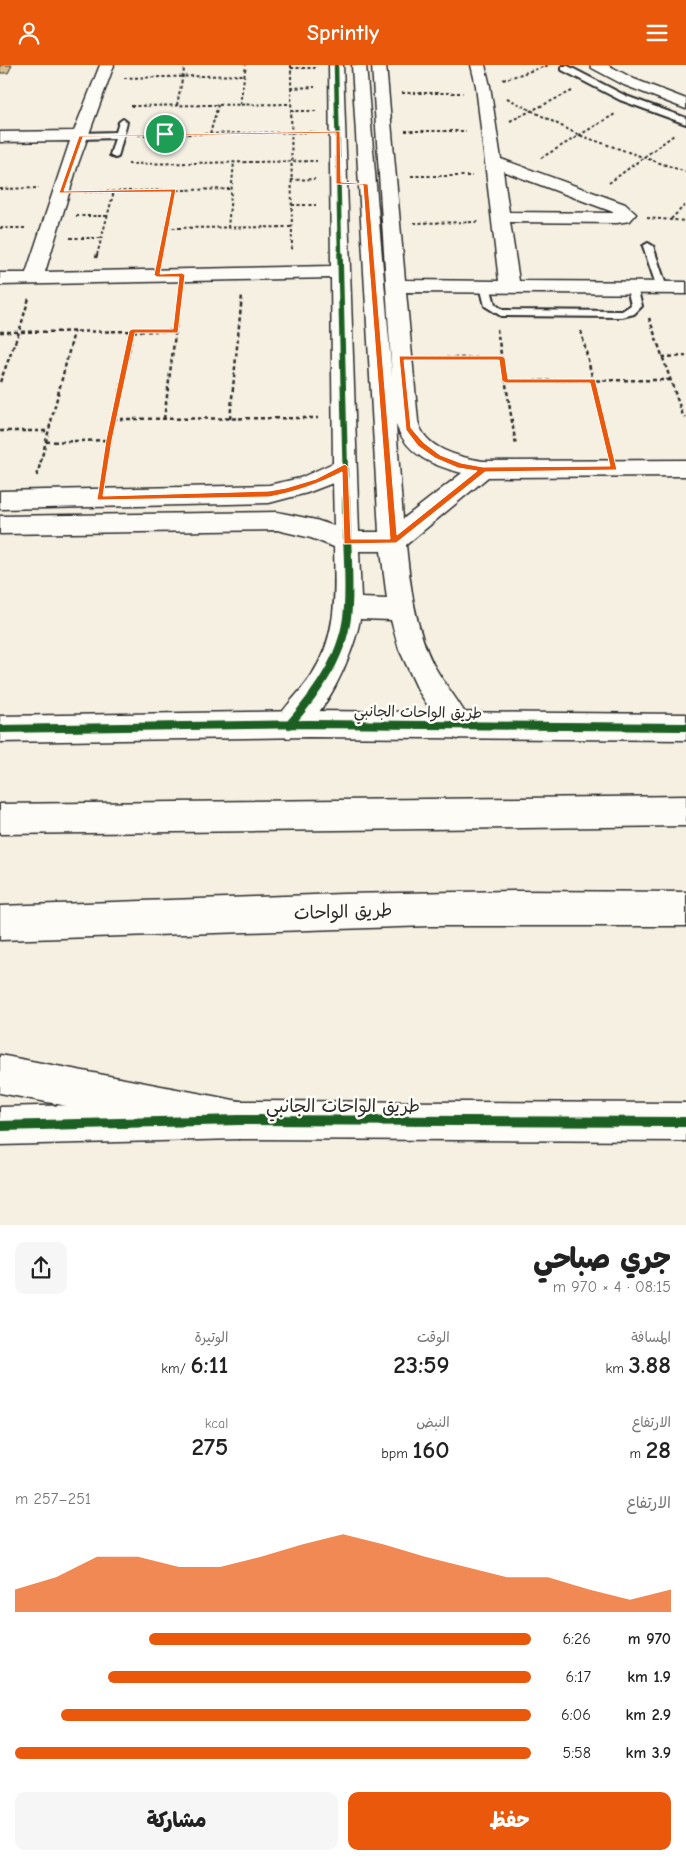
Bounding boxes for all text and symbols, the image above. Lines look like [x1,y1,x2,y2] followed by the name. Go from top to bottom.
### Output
[15,19,43,47] icon: person
[643,19,671,47] icon: menu
[307,20,379,46] text: Sprintly
[144,113,186,155] pin
[151,120,179,148] icon: arrive
[354,702,482,726] street label: طريق الواحات الجانبي
[293,900,393,924] street label: طريق الواحات
[266,1096,420,1122] street label: طريق الواحات الجانبي
[15,1242,67,1294] button: share
[533,1243,671,1275] text: جري صباحي
[553,1278,671,1296] text: 08:15 · 4 × 970 m
[195,1329,228,1346] text: الوتيرة
[417,1329,450,1346] text: الوقت
[631,1329,671,1346] text: المسافة
[190,1350,228,1379] text: 6:11
[393,1350,450,1379] text: 23:59
[629,1350,671,1379] text: 3.88
[161,1360,190,1377] text: /km
[606,1360,629,1377] text: km
[416,1414,450,1431] text: النبض
[632,1414,671,1431] text: الارتفاع
[205,1415,228,1432] text: kcal
[192,1432,228,1461] text: 275
[412,1435,450,1464] text: 160
[646,1435,671,1464] text: 28
[381,1445,412,1462] text: bpm
[629,1445,646,1462] text: m
[15,1490,91,1508] text: 251–257 m
[626,1494,671,1512] text: الارتفاع
[562,1630,591,1648] text: 6:26
[628,1630,671,1648] text: 970 m
[566,1668,591,1686] text: 6:17
[627,1668,671,1686] text: 1.9 km
[561,1706,591,1724] text: 6:06
[626,1706,671,1724] text: 2.9 km
[563,1744,591,1762] text: 5:58
[626,1744,671,1762] text: 3.9 km
[15,1792,338,1850] button: مشاركة
[348,1792,671,1850] button: حفظ

